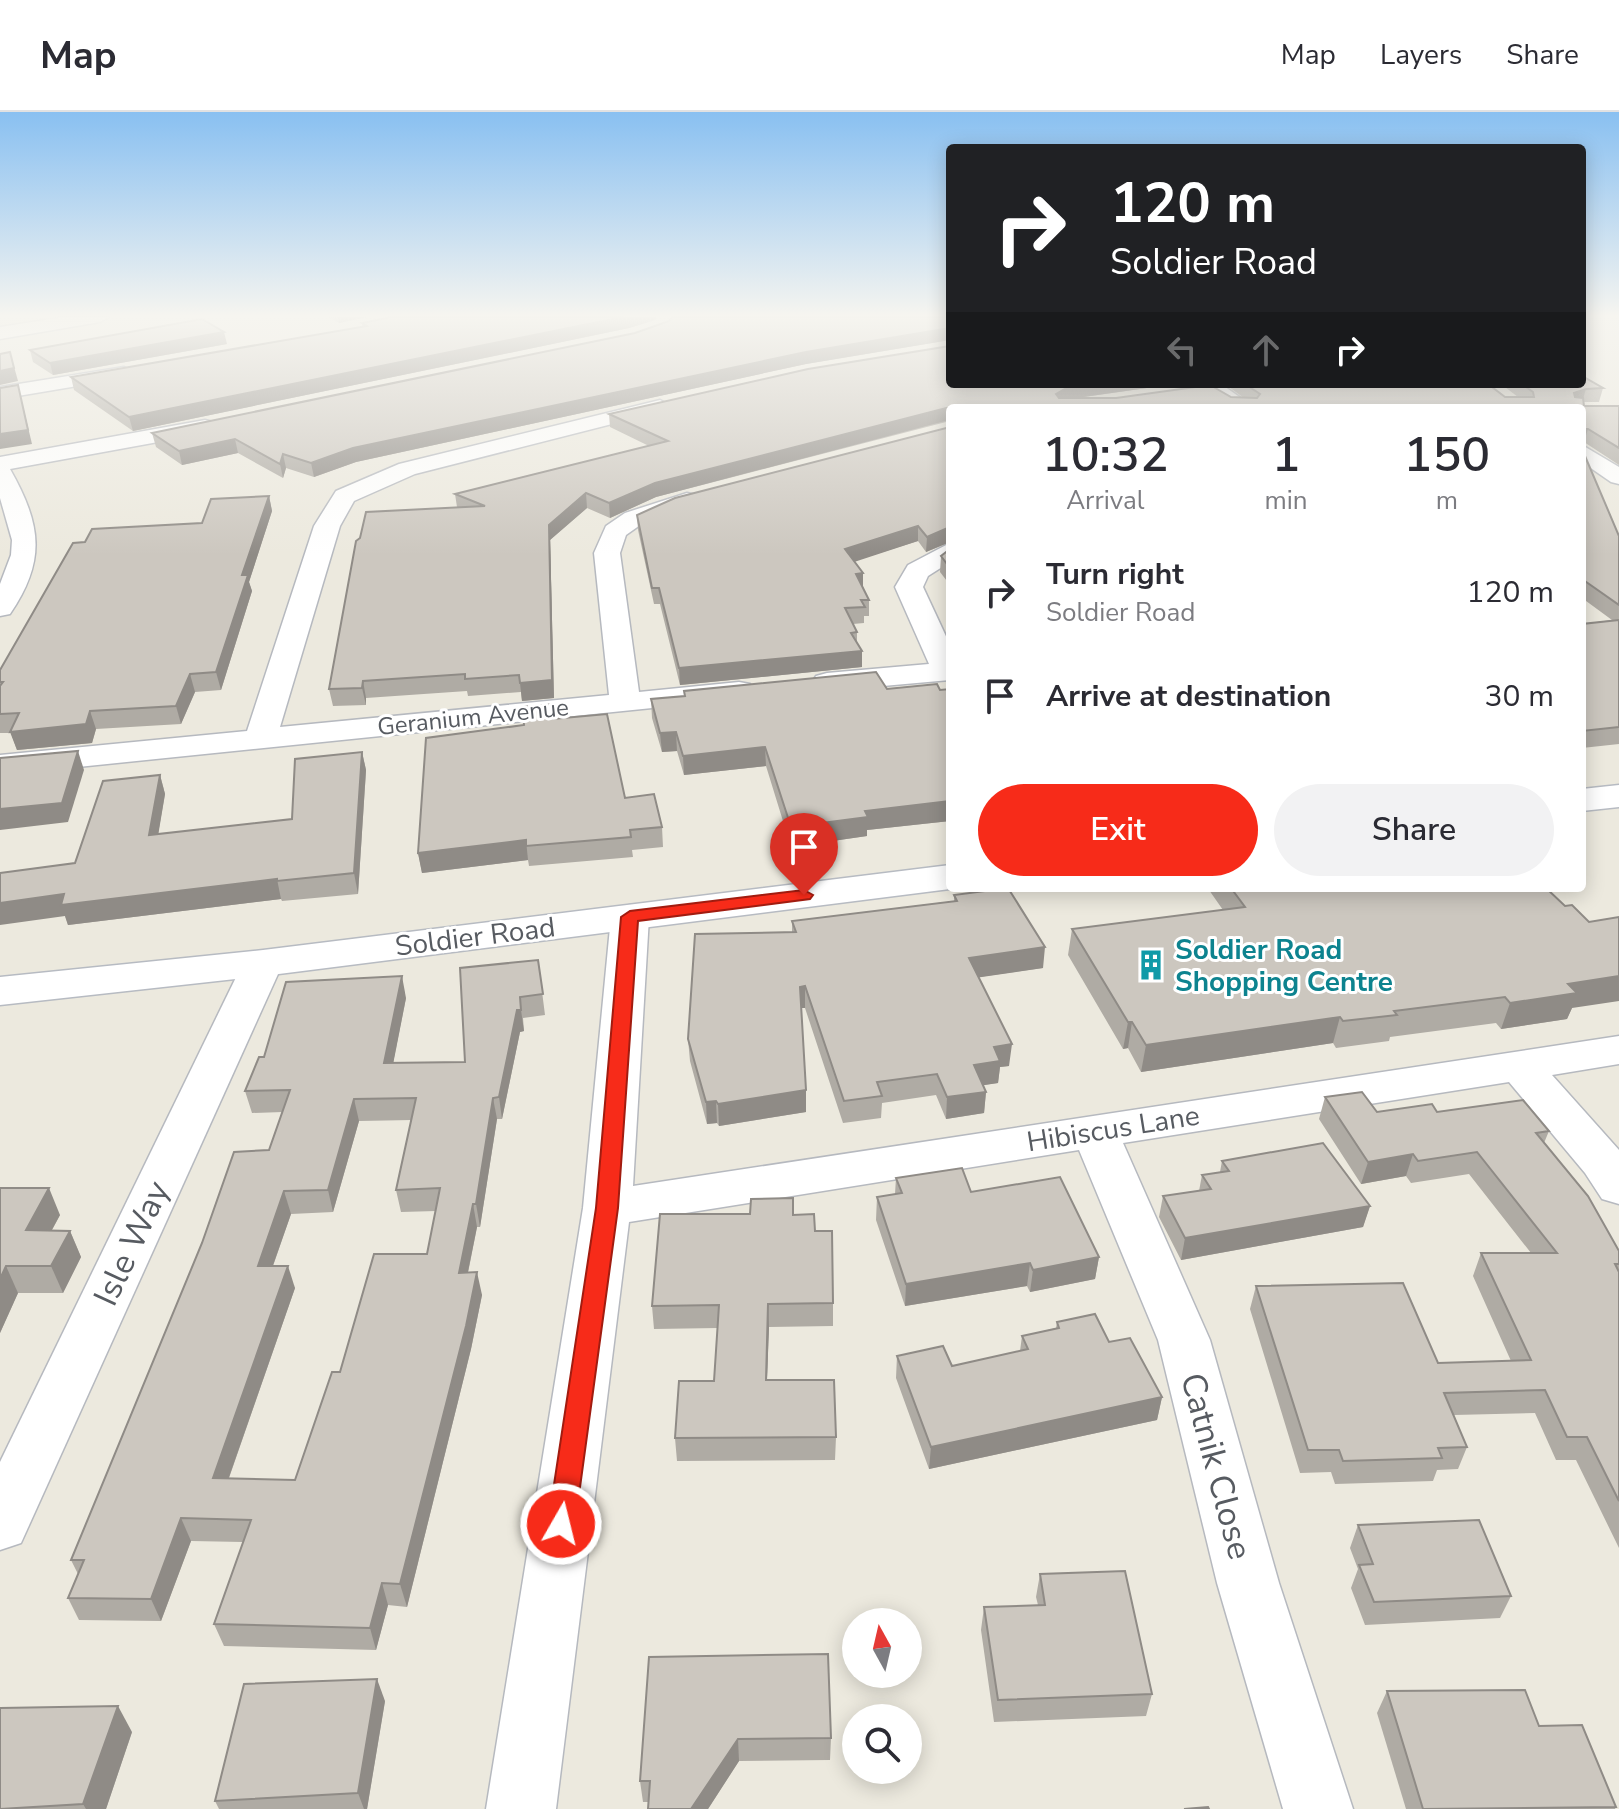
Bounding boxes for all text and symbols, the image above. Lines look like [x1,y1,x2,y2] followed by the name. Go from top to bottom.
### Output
[40,30,117,81] text: Map
[1281,36,1336,74] text: Map
[1380,36,1462,74] text: Layers
[1506,36,1579,74] text: Share
[1110,165,1275,242] text: 120 m
[978,176,1082,280] icon: right
[1110,238,1317,287] text: Soldier Road
[1160,328,1204,372] icon: left
[1244,328,1288,372] icon: ahead
[1328,328,1372,372] icon: right
[1042,422,1169,488] text: 10:32
[1272,422,1300,488] text: 1
[1404,422,1490,488] text: 150
[1066,483,1144,518] text: Arrival
[1265,483,1308,518] text: min
[1436,483,1458,518] text: m
[1046,554,1184,595] text: Turn right
[978,570,1022,614] icon: right
[1467,572,1554,613] text: 120 m
[1046,595,1196,630] text: Soldier Road
[978,674,1022,718] icon: arrive
[1046,676,1331,717] text: Arrive at destination
[1485,676,1554,717] text: 30 m
[376,691,570,743] street label: Geranium Avenue
[978,784,1258,876] button: Exit
[1274,784,1554,876] button: Share
[770,813,838,895] pin
[782,825,826,869] icon: arrive
[393,908,557,966] street label: Soldier Road
[1175,931,1393,1001] place label: Soldier Road Shopping Centre
[1134,948,1168,982] building icon: Soldier Road Shopping Centre
[1024,1097,1202,1161] street label: Hibiscus Lane
[83,1173,181,1313] street label: Isle Way
[1169,1368,1263,1565] street label: Catnik Close
[519,1482,603,1566] position arrow
[842,1608,922,1688] north arrow
[842,1608,922,1784] map controls
[842,1704,922,1784] button: search

